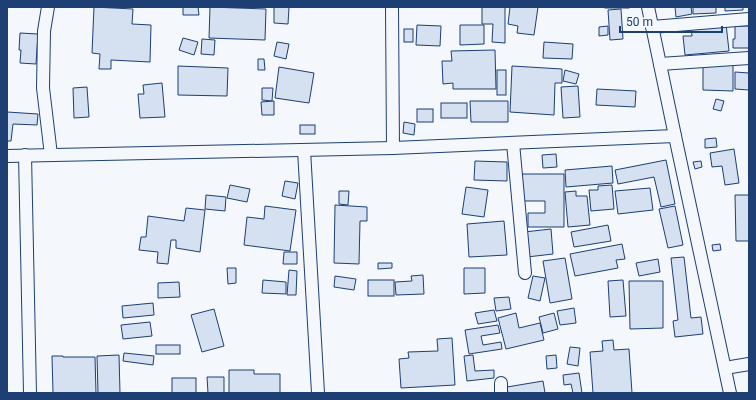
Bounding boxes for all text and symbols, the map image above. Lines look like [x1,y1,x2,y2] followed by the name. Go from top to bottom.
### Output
[620,8,722,34] scale bar
[626,15,653,29] text: 50 m

